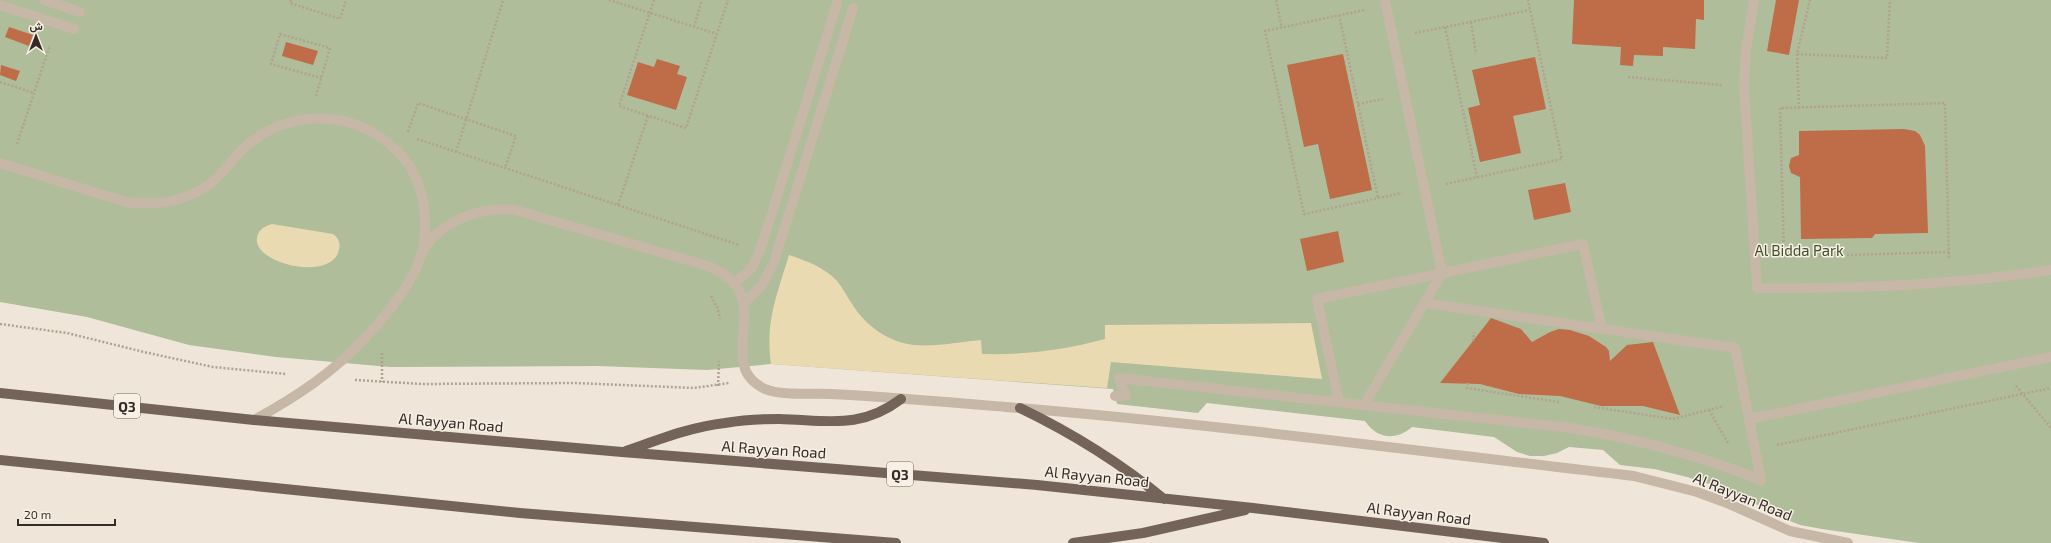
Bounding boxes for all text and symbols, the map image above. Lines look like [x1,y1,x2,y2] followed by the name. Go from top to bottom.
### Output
[16,16,56,56] north arrow
[29,19,43,33] text: ش
[1754,241,1844,259] park label: Al Bidda Park
[114,394,140,418] road number: Q3
[398,408,504,436] street label: Al Rayyan Road
[721,436,827,462] street label: Al Rayyan Road
[887,462,913,486] road number: Q3
[1044,462,1150,490] street label: Al Rayyan Road
[1691,468,1795,524] street label: Al Rayyan Road
[1366,498,1472,528] street label: Al Rayyan Road
[18,501,115,527] scale bar
[24,507,51,521] text: 20 m

